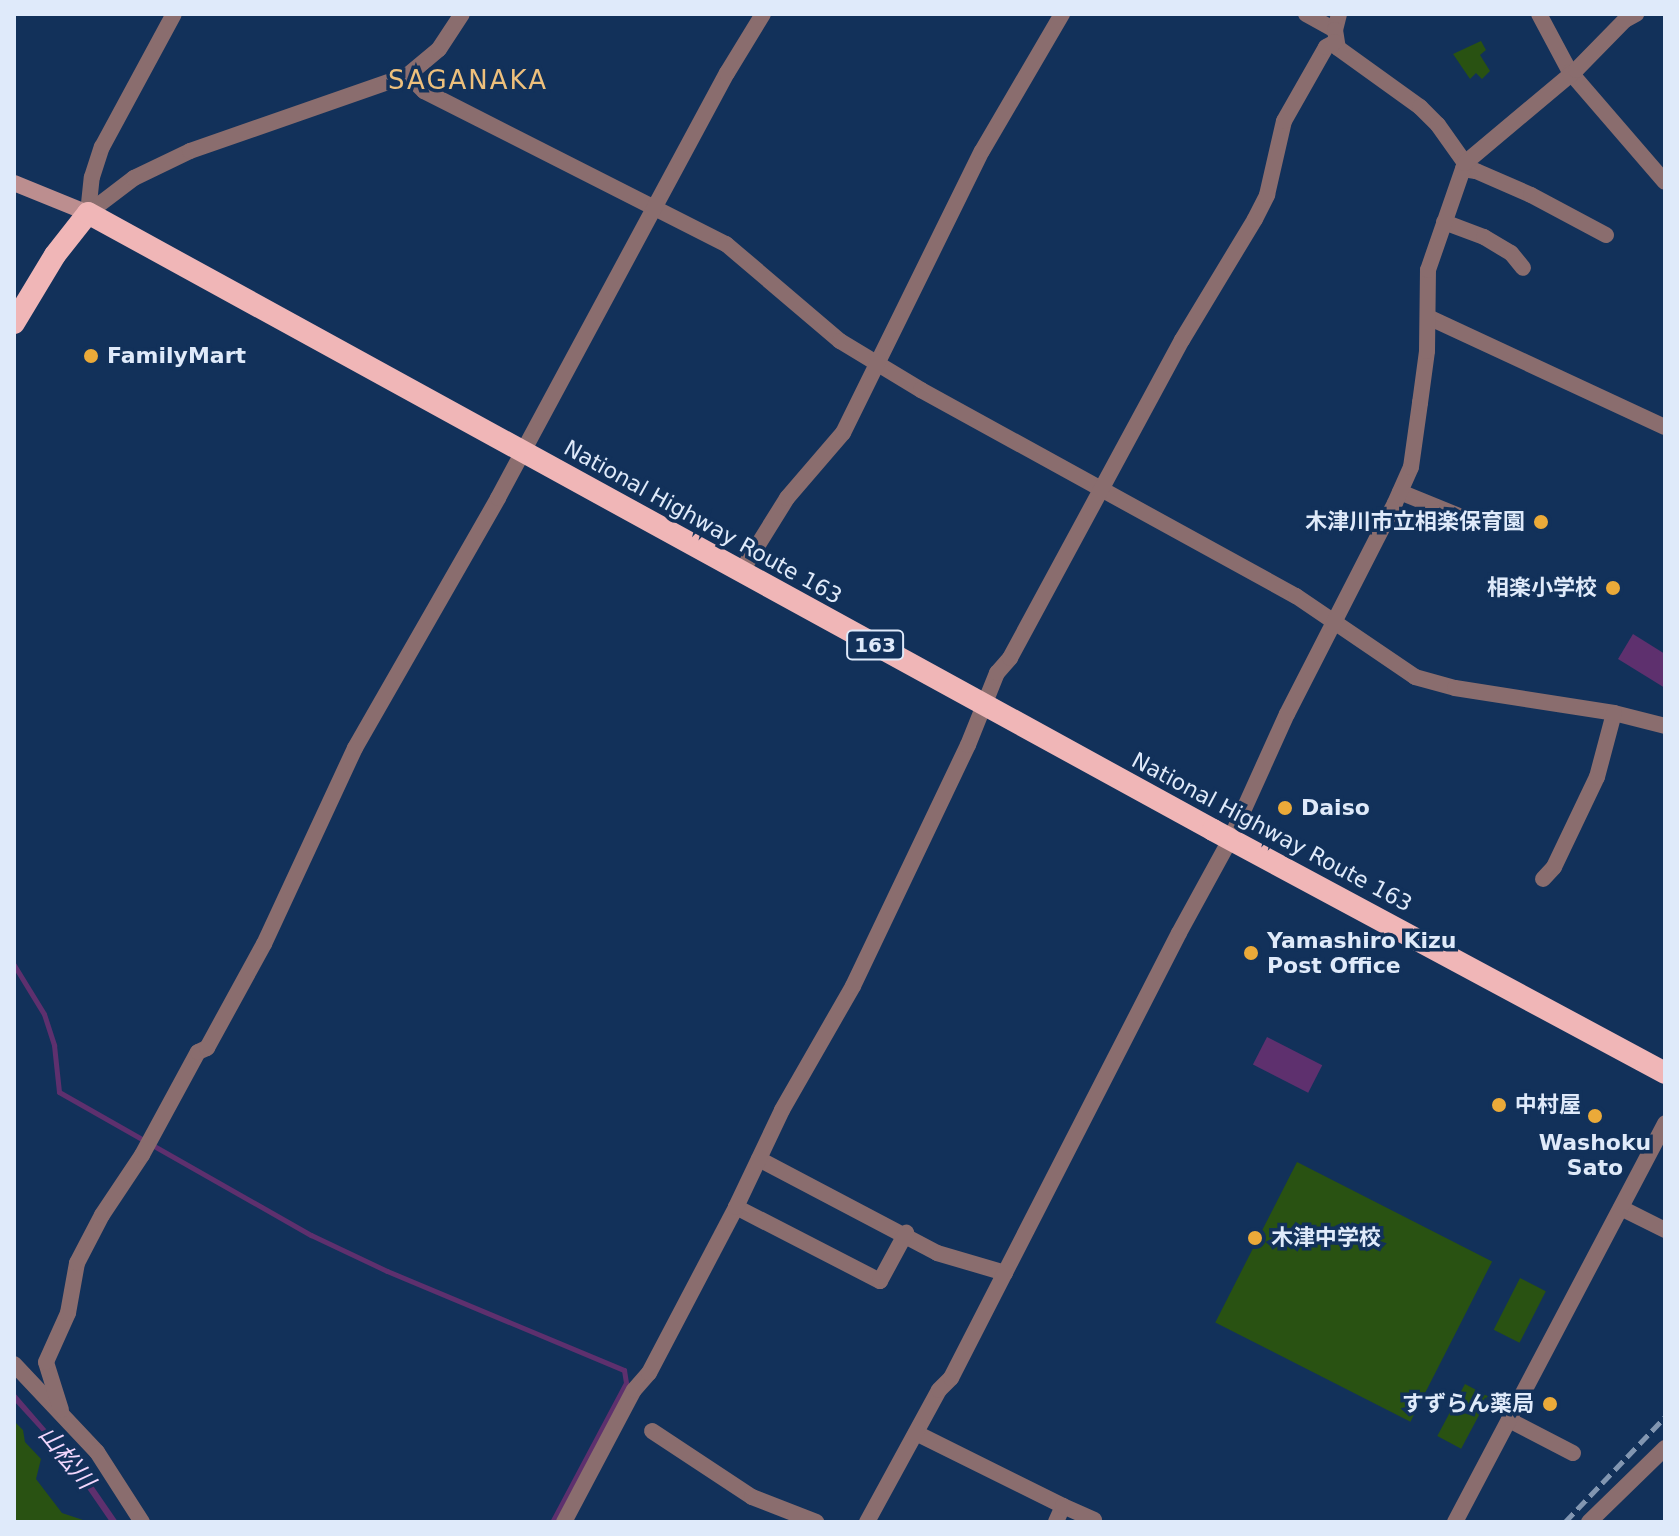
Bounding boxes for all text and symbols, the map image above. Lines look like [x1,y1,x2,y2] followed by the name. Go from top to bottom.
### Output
[388,65,548,97] district label: SAGANAKA
[107,343,246,369] place label: FamilyMart
[82,347,100,365] marker: FamilyMart
[559,434,847,610] street label: National Highway Route 163
[1305,509,1525,535] place label: 木津川市立相楽保育園
[1532,513,1550,531] marker: 木津川市立相楽保育園
[1487,575,1597,601] place label: 相楽小学校
[1604,579,1622,597] marker: 相楽小学校
[845,629,905,661] road number: 163
[1127,747,1417,917] street label: National Highway Route 163
[1301,795,1370,821] place label: Daiso
[1276,799,1294,817] marker: Daiso
[1267,927,1457,978] place label: Yamashiro Kizu Post Office
[1242,944,1260,962] marker: Yamashiro Kizu Post Office
[1515,1092,1581,1118] place label: 中村屋
[1490,1096,1508,1114] marker: 中村屋
[1586,1107,1604,1125] marker: Washoku Sato
[1539,1129,1651,1180] place label: Washoku Sato
[1271,1225,1381,1251] place label: 木津中学校
[1246,1229,1264,1247] marker: 木津中学校
[1402,1391,1534,1417] place label: すずらん薬局
[1541,1395,1559,1413] marker: すずらん薬局
[32,1421,100,1495] water label: 山松川

